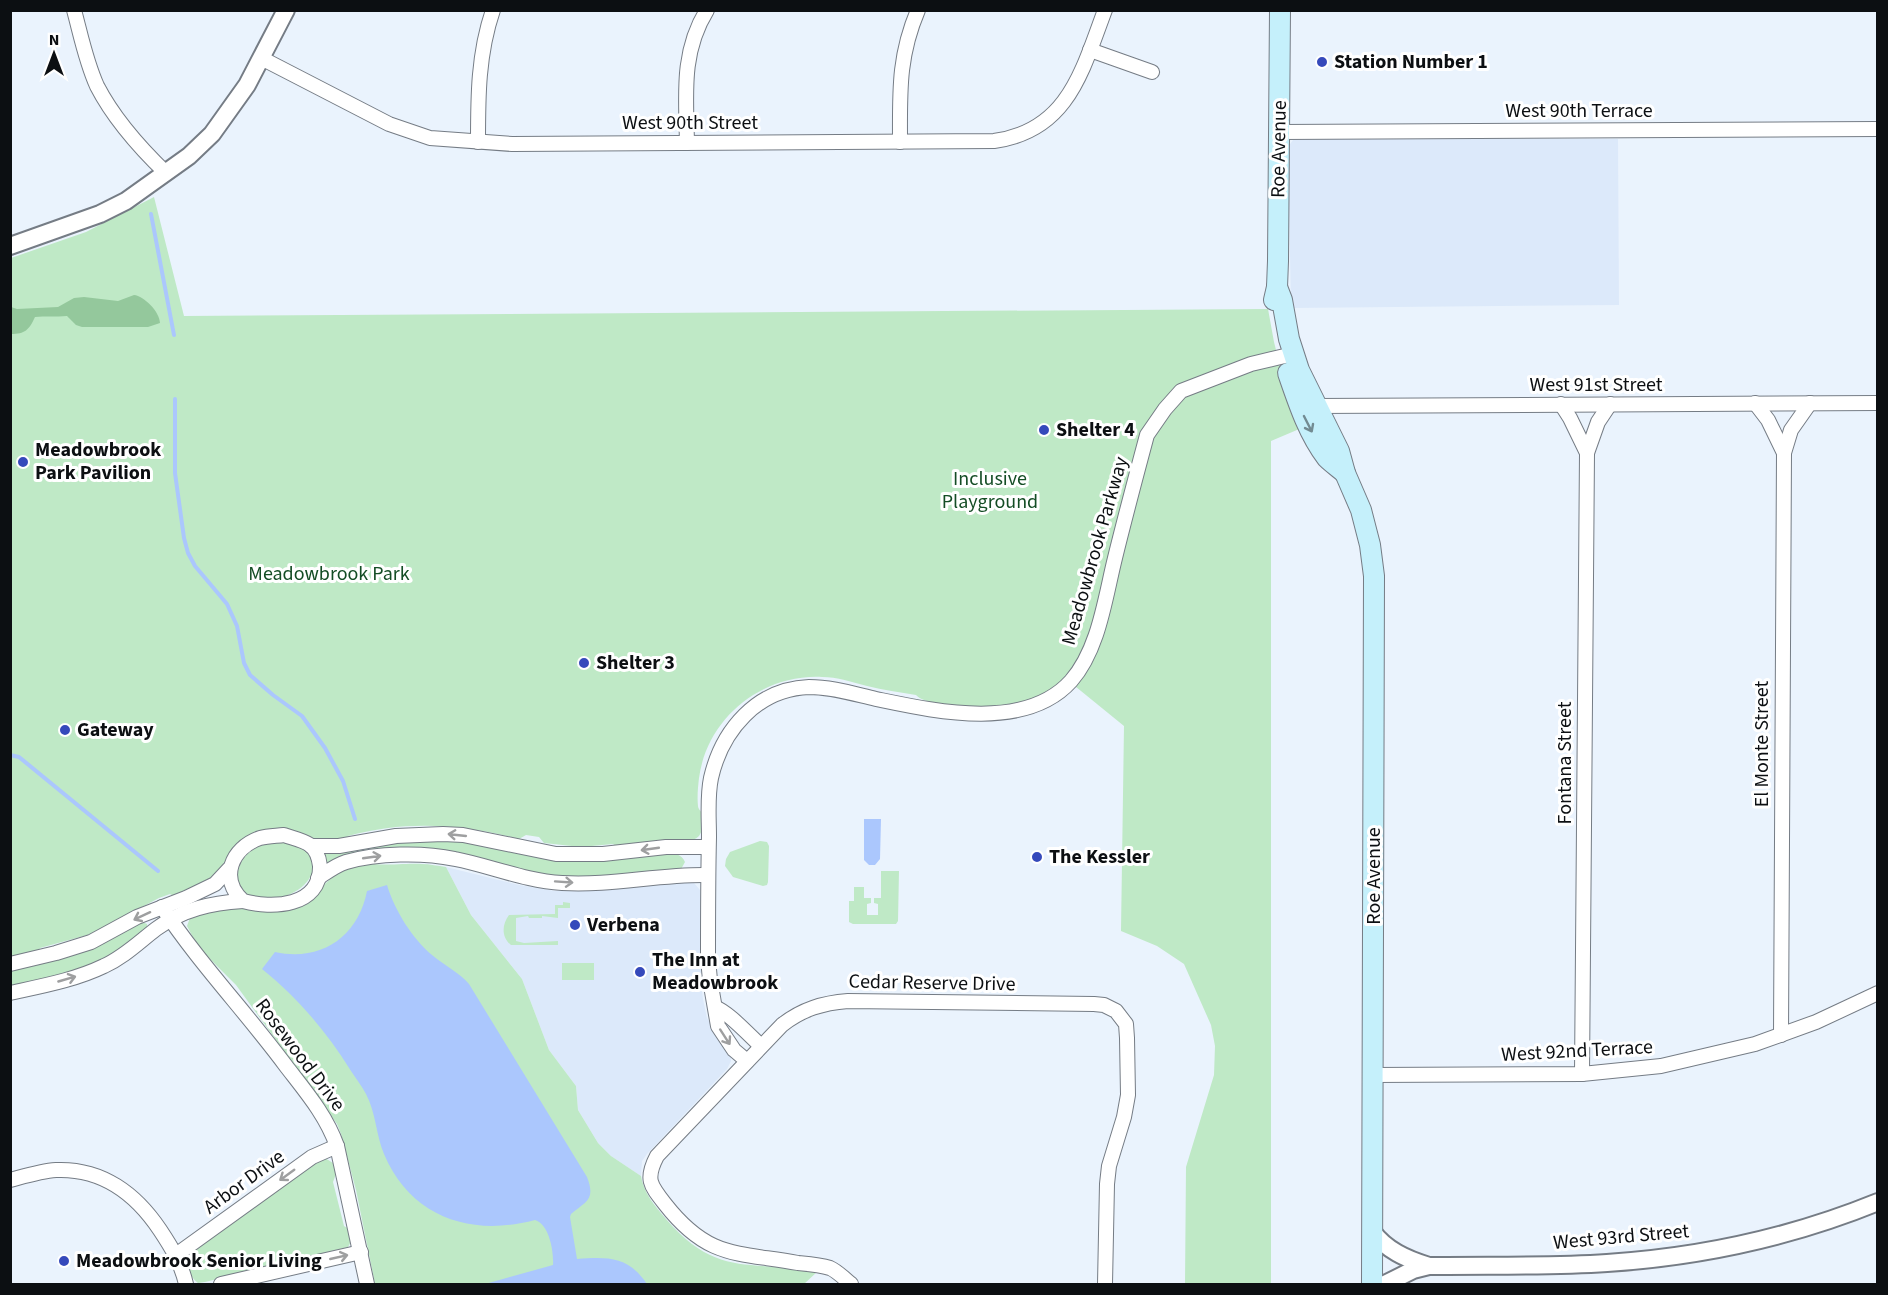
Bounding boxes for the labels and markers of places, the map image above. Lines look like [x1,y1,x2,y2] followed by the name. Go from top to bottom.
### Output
[1334,48,1488,76] place label: Station Number 1
[1315,55,1329,69] marker: Station Number 1
[1056,416,1135,444] place label: Shelter 4
[1037,423,1051,437] marker: Shelter 4
[35,436,161,487] place label: Meadowbrook Park Pavilion
[16,455,30,469] marker: Meadowbrook Park Pavilion
[596,649,675,677] place label: Shelter 3
[577,656,591,670] marker: Shelter 3
[77,716,154,744] place label: Gateway
[58,723,72,737] marker: Gateway
[1049,843,1150,871] place label: The Kessler
[1030,850,1044,864] marker: The Kessler
[586,911,660,939] place label: Verbena
[568,918,582,932] marker: Verbena
[652,946,778,997] place label: The Inn at Meadowbrook
[633,965,647,979] marker: The Inn at Meadowbrook
[76,1247,322,1275] place label: Meadowbrook Senior Living
[57,1254,71,1268] marker: Meadowbrook Senior Living

